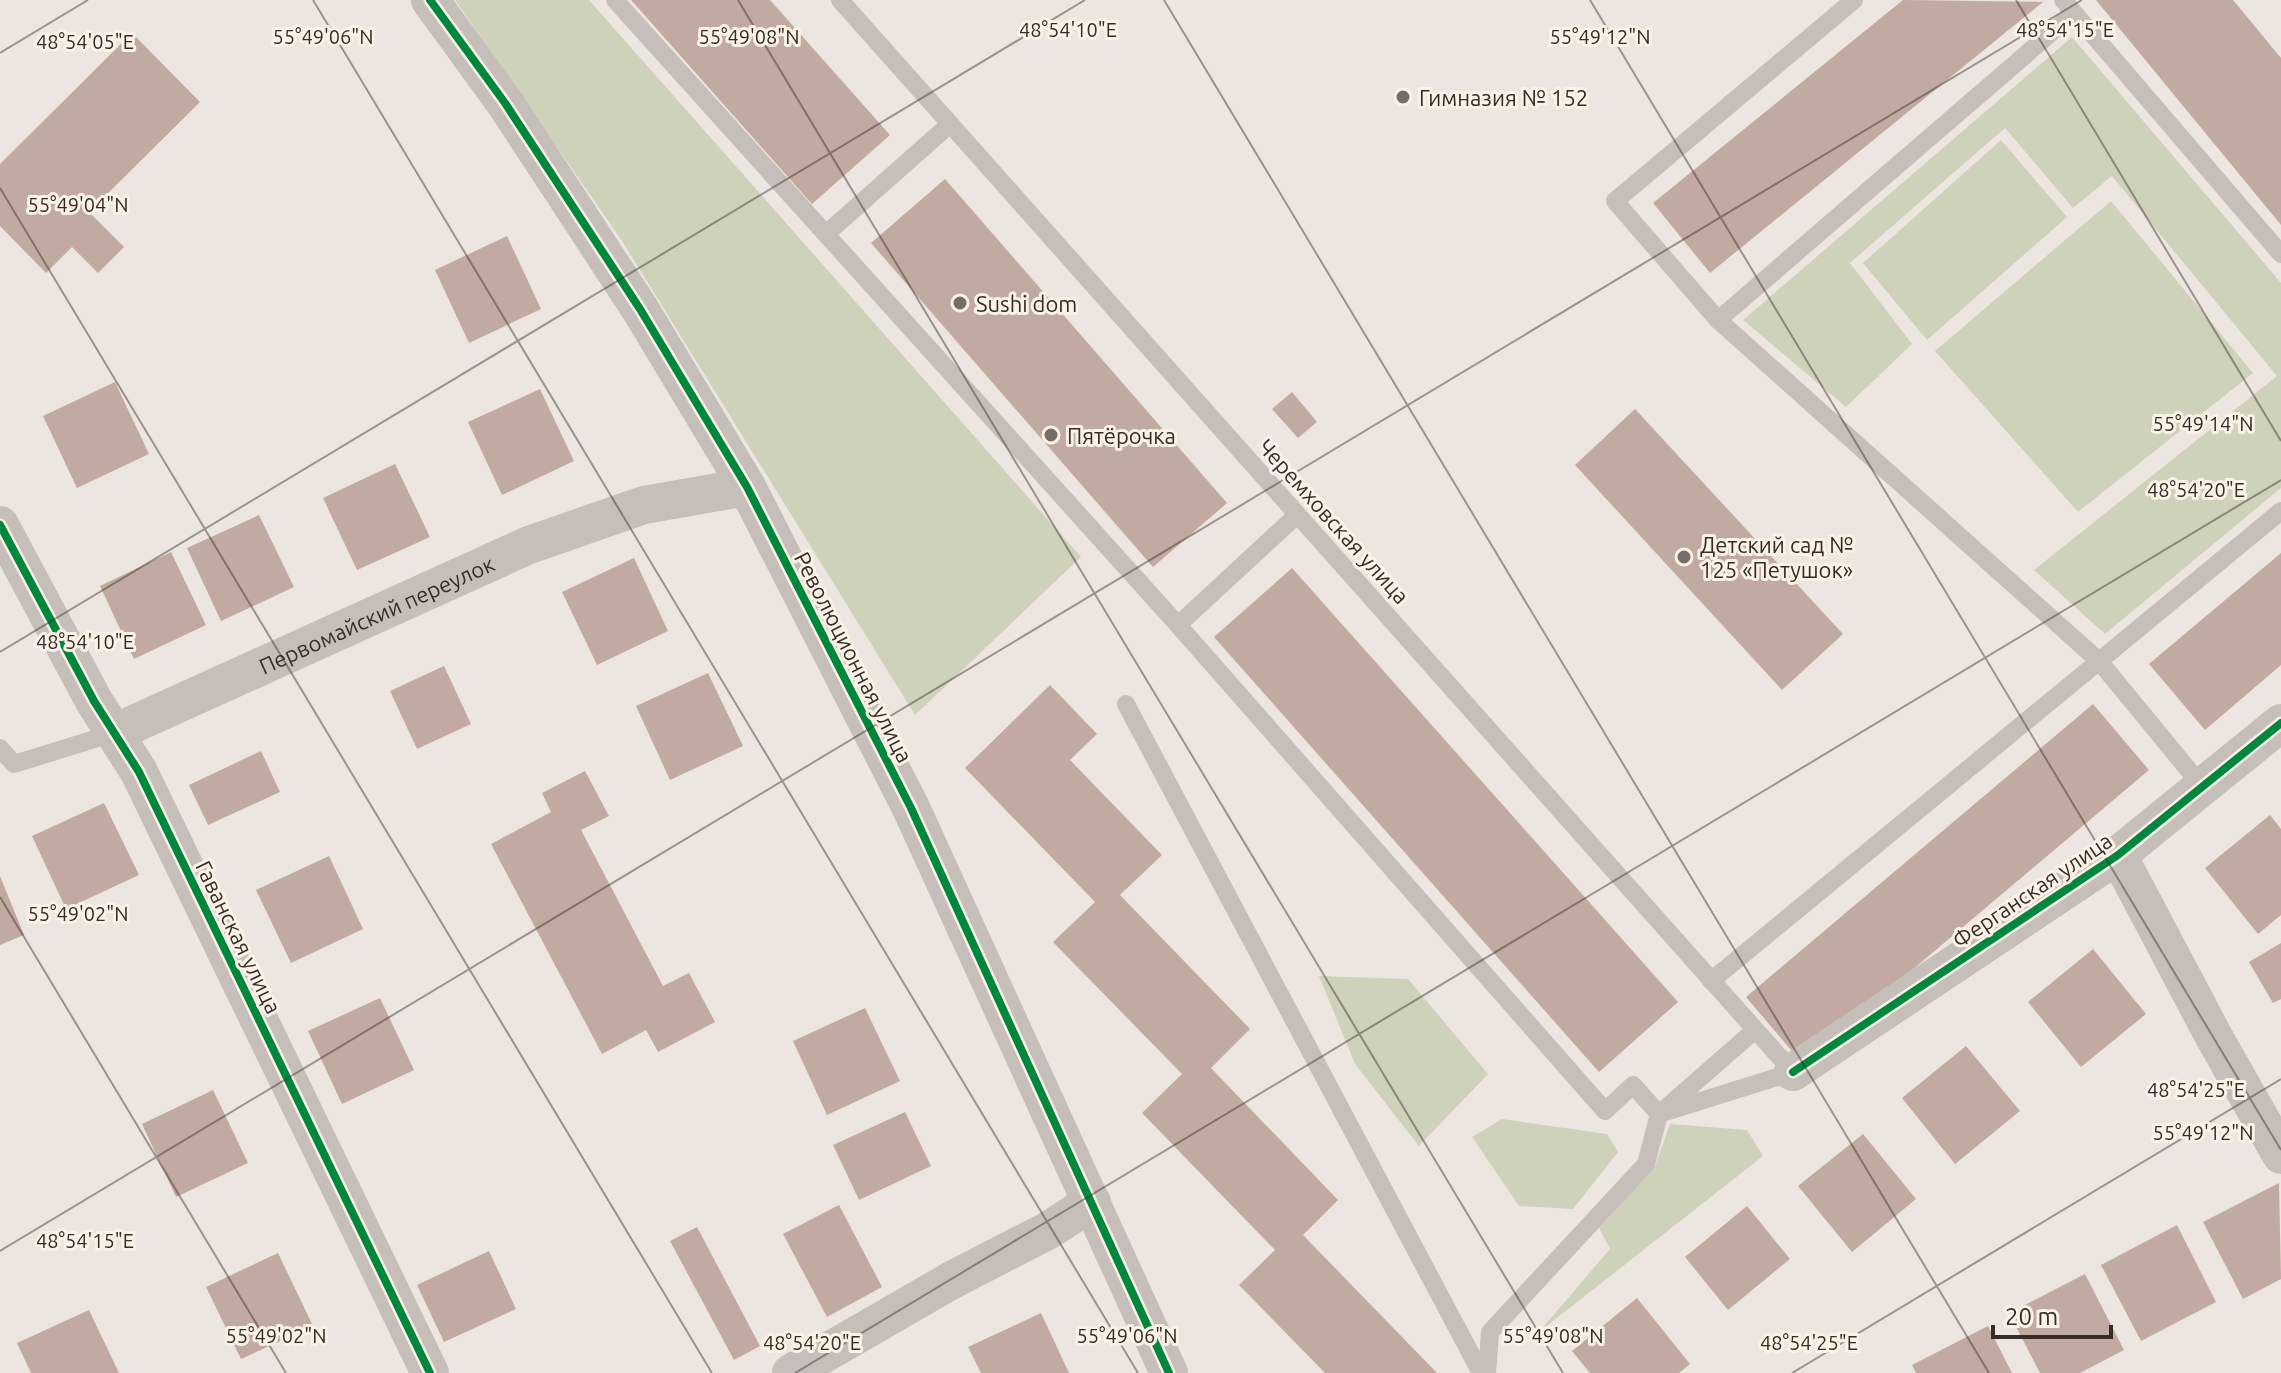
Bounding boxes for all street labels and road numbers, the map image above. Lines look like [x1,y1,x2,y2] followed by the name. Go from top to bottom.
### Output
[1254,434,1414,608] street label: Черемховская улица
[790,548,918,766] street label: Революционная улица
[255,550,498,678] street label: Первомайский переулок
[1948,827,2116,953] street label: Ферганская улица
[191,857,287,1017] street label: Гаванская улица

